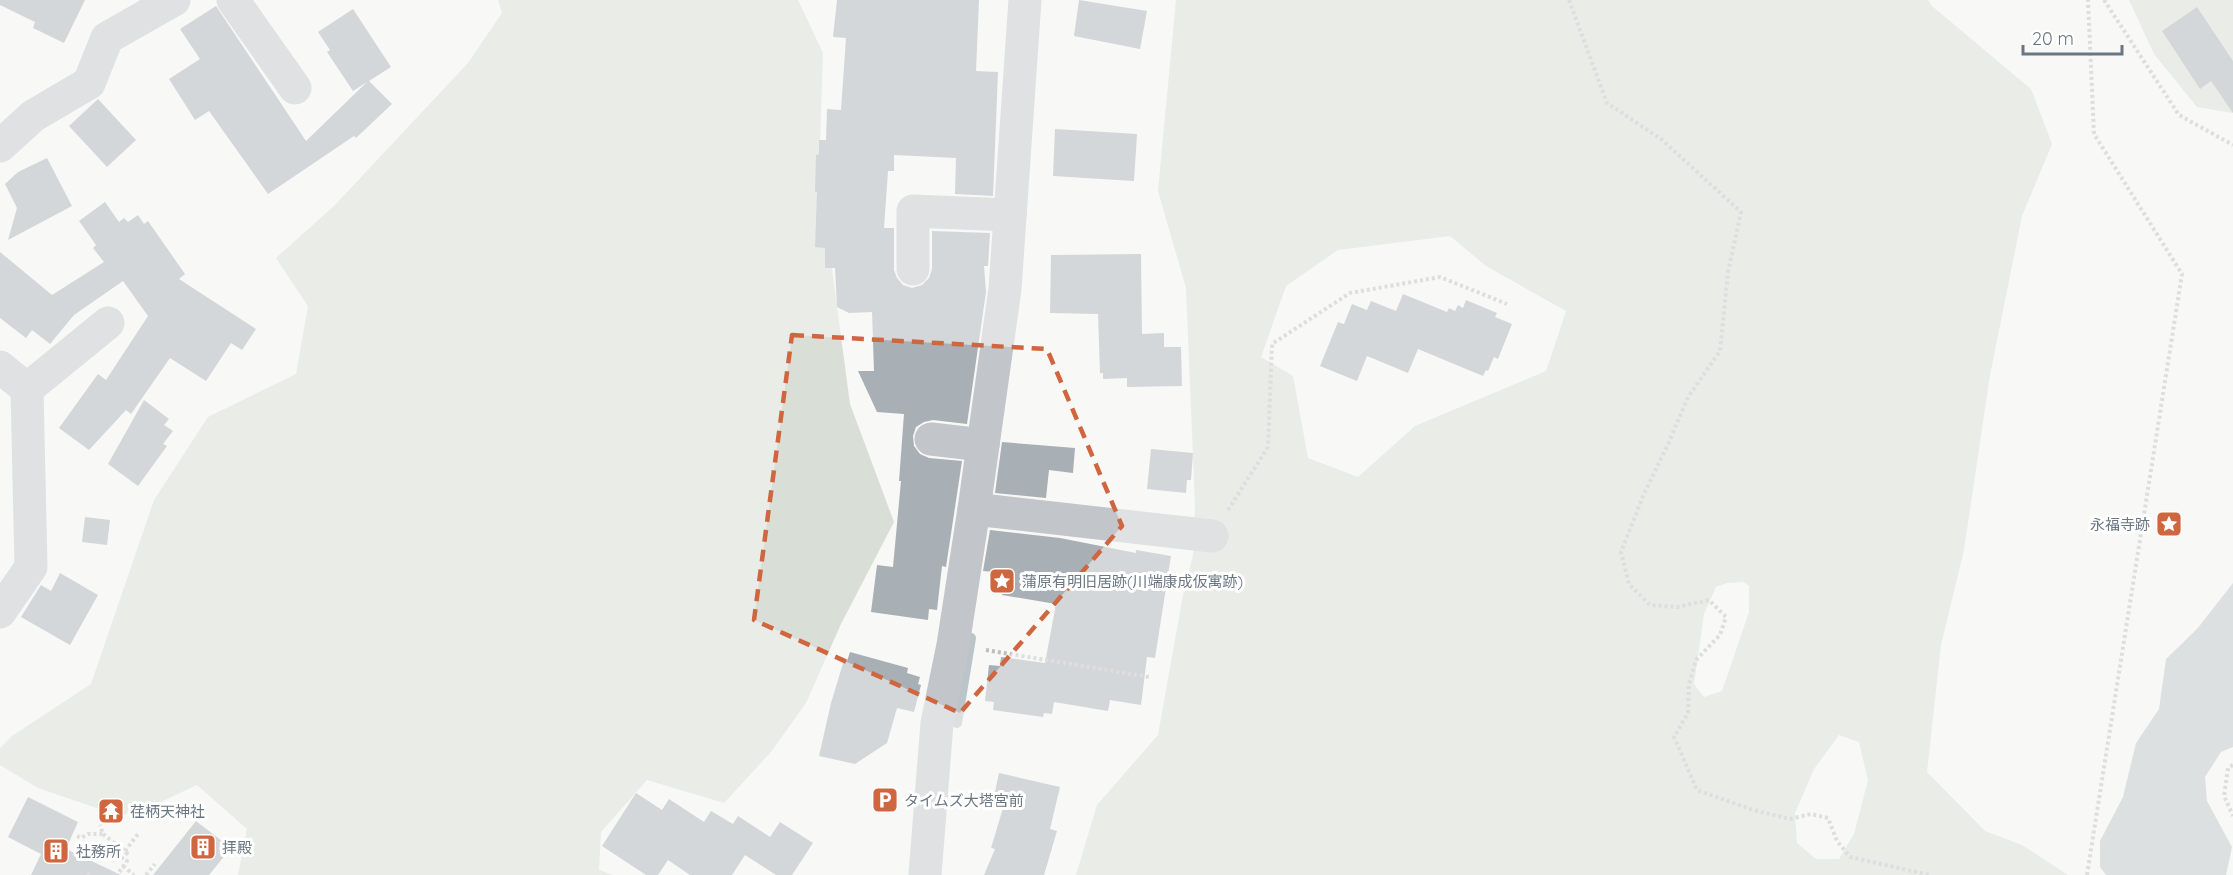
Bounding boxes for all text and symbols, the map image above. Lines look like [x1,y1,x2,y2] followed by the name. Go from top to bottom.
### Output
[2023,18,2122,56] scale bar
[2032,27,2074,50] text: 20 m
[2154,509,2184,539] place icon: 永福寺跡
[2090,515,2150,534] place label: 永福寺跡
[987,566,1017,596] place icon: 蒲原有明旧居跡(川端康成仮寓跡)
[1022,572,1243,591] place label: 蒲原有明旧居跡(川端康成仮寓跡)
[870,785,900,815] parking icon: タイムズ大塔宮前
[904,791,1024,810] place label: タイムズ大塔宮前
[96,796,126,826] temple icon: 荏柄天神社
[130,802,205,821] place label: 荏柄天神社
[188,832,218,862] building icon: 拝殿
[41,836,71,866] building icon: 社務所
[222,838,252,857] place label: 拝殿
[76,842,121,861] place label: 社務所

